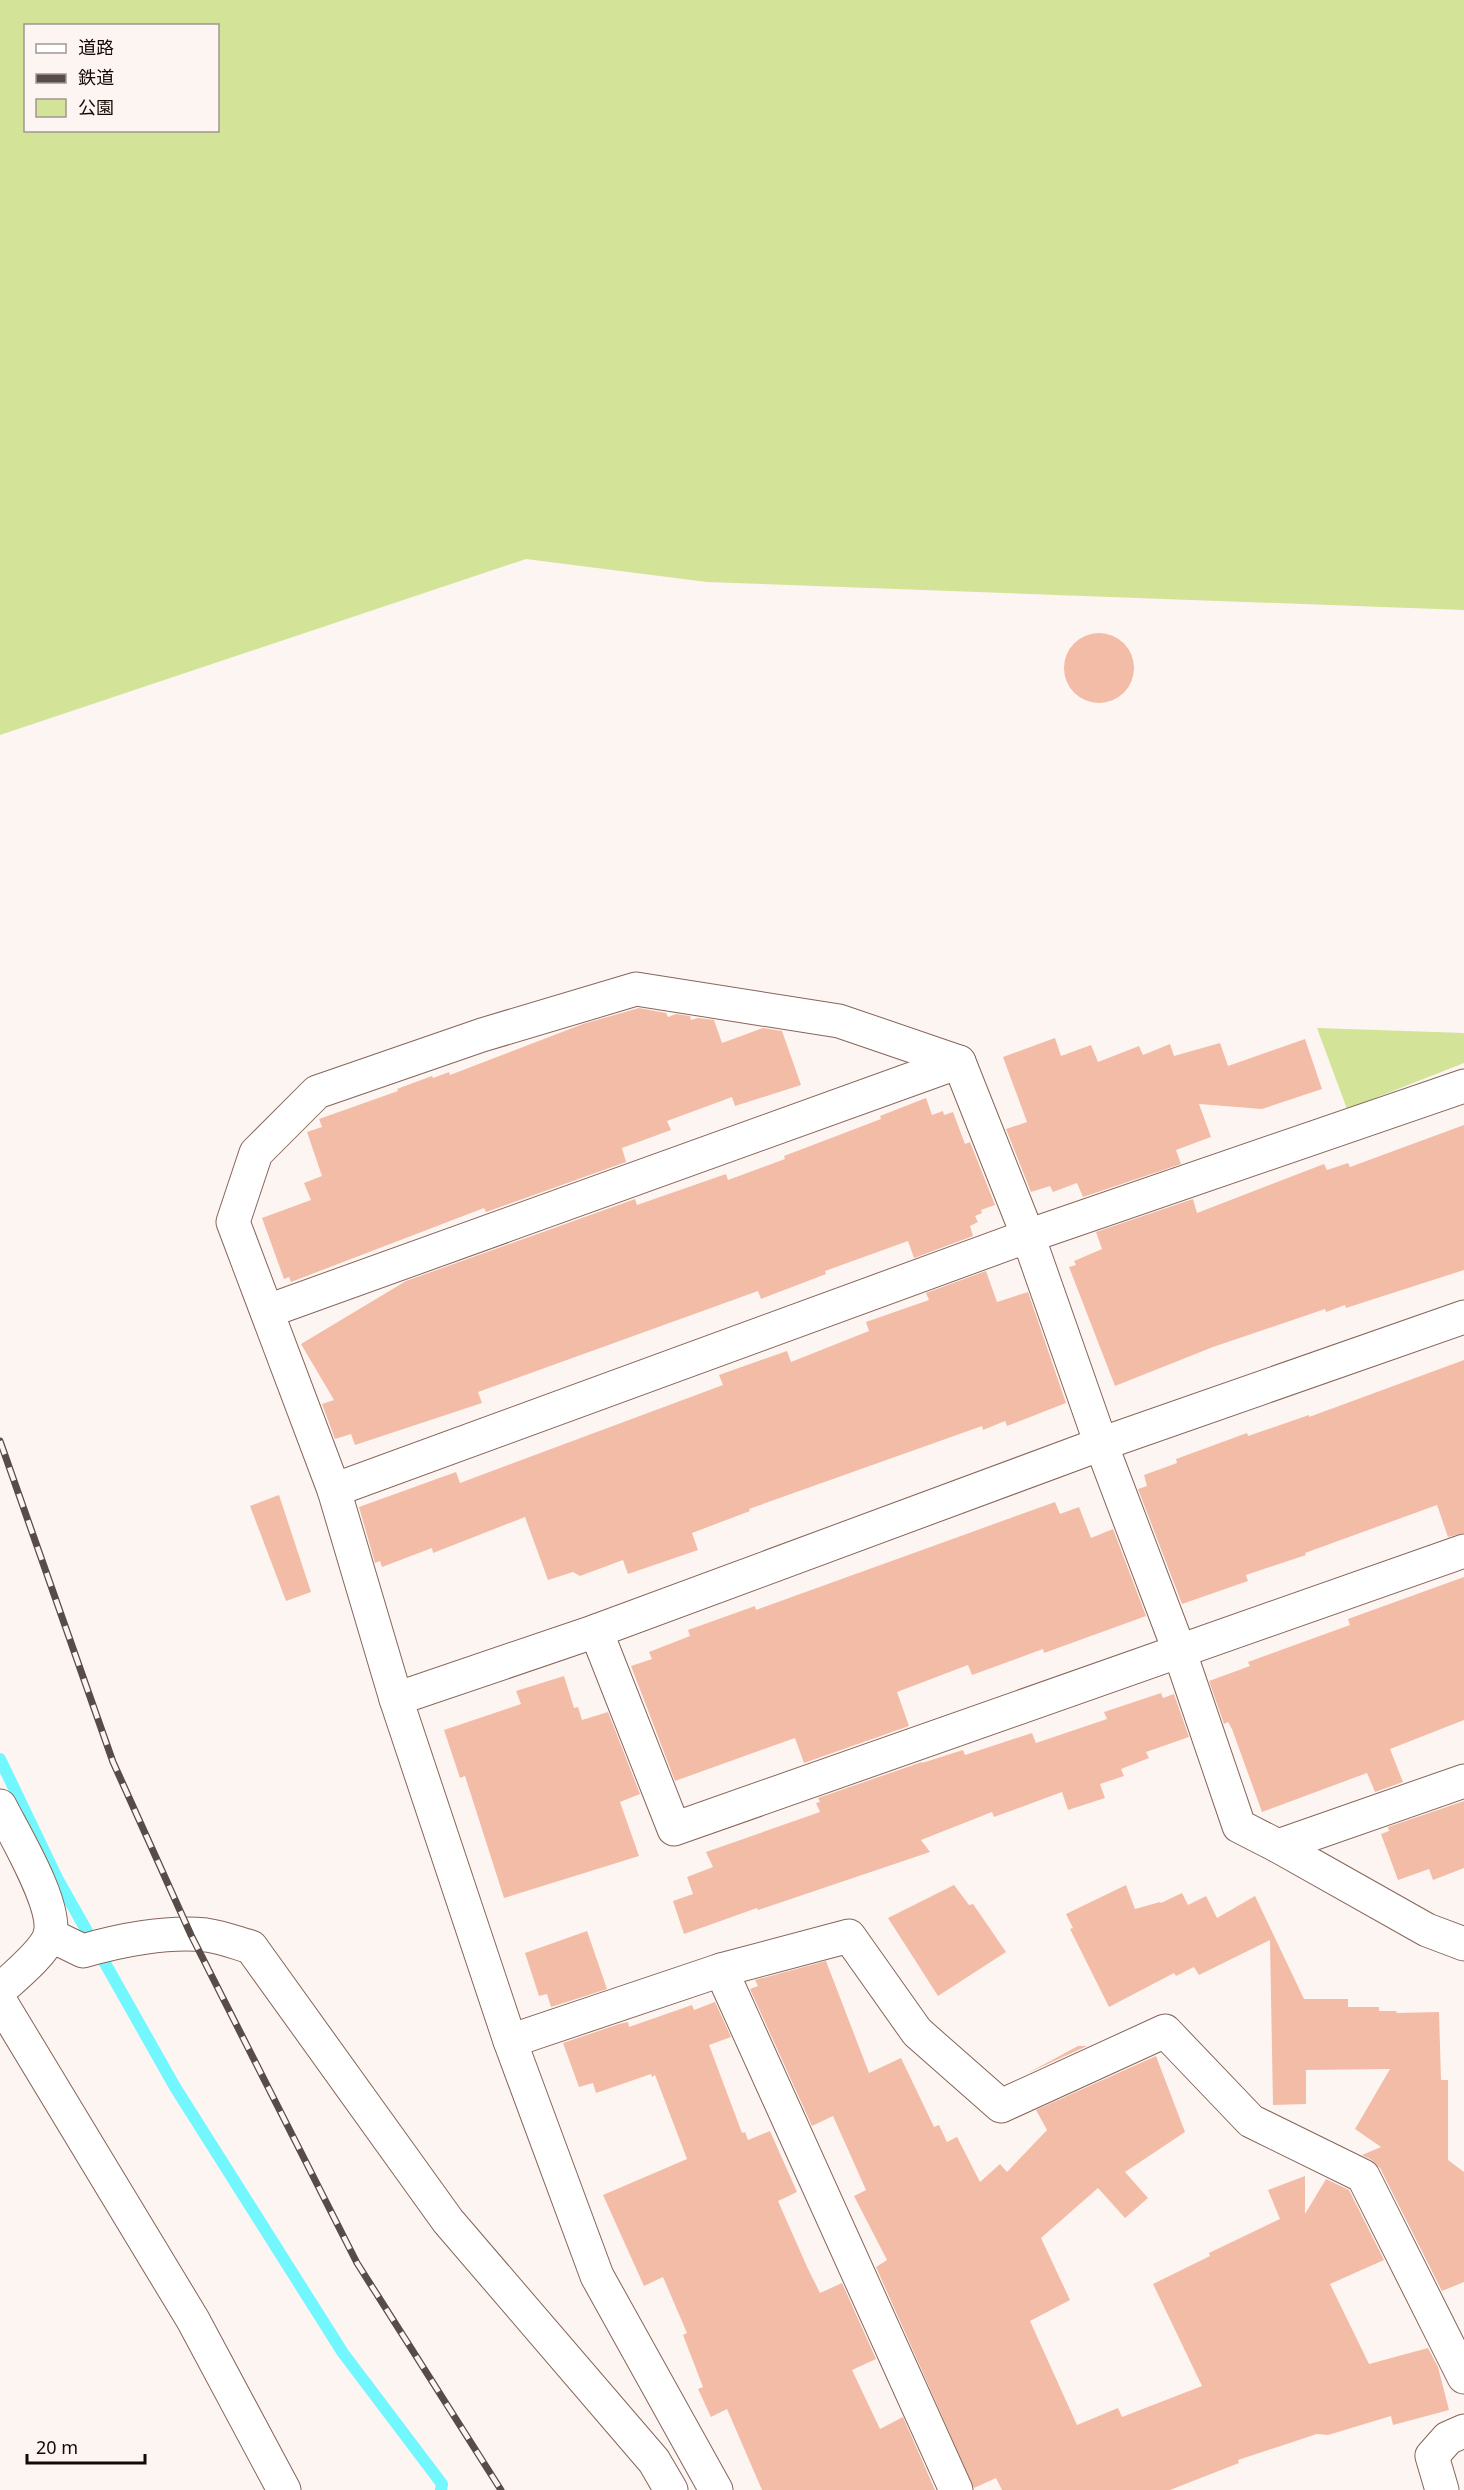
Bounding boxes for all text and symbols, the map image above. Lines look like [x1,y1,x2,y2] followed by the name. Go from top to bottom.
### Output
[24,24,219,132] legend
[78,35,114,59] text: 道路
[78,65,114,89] text: 鉄道
[78,95,114,119] text: 公園
[27,2427,146,2465] scale bar
[36,2435,78,2459] text: 20 m

